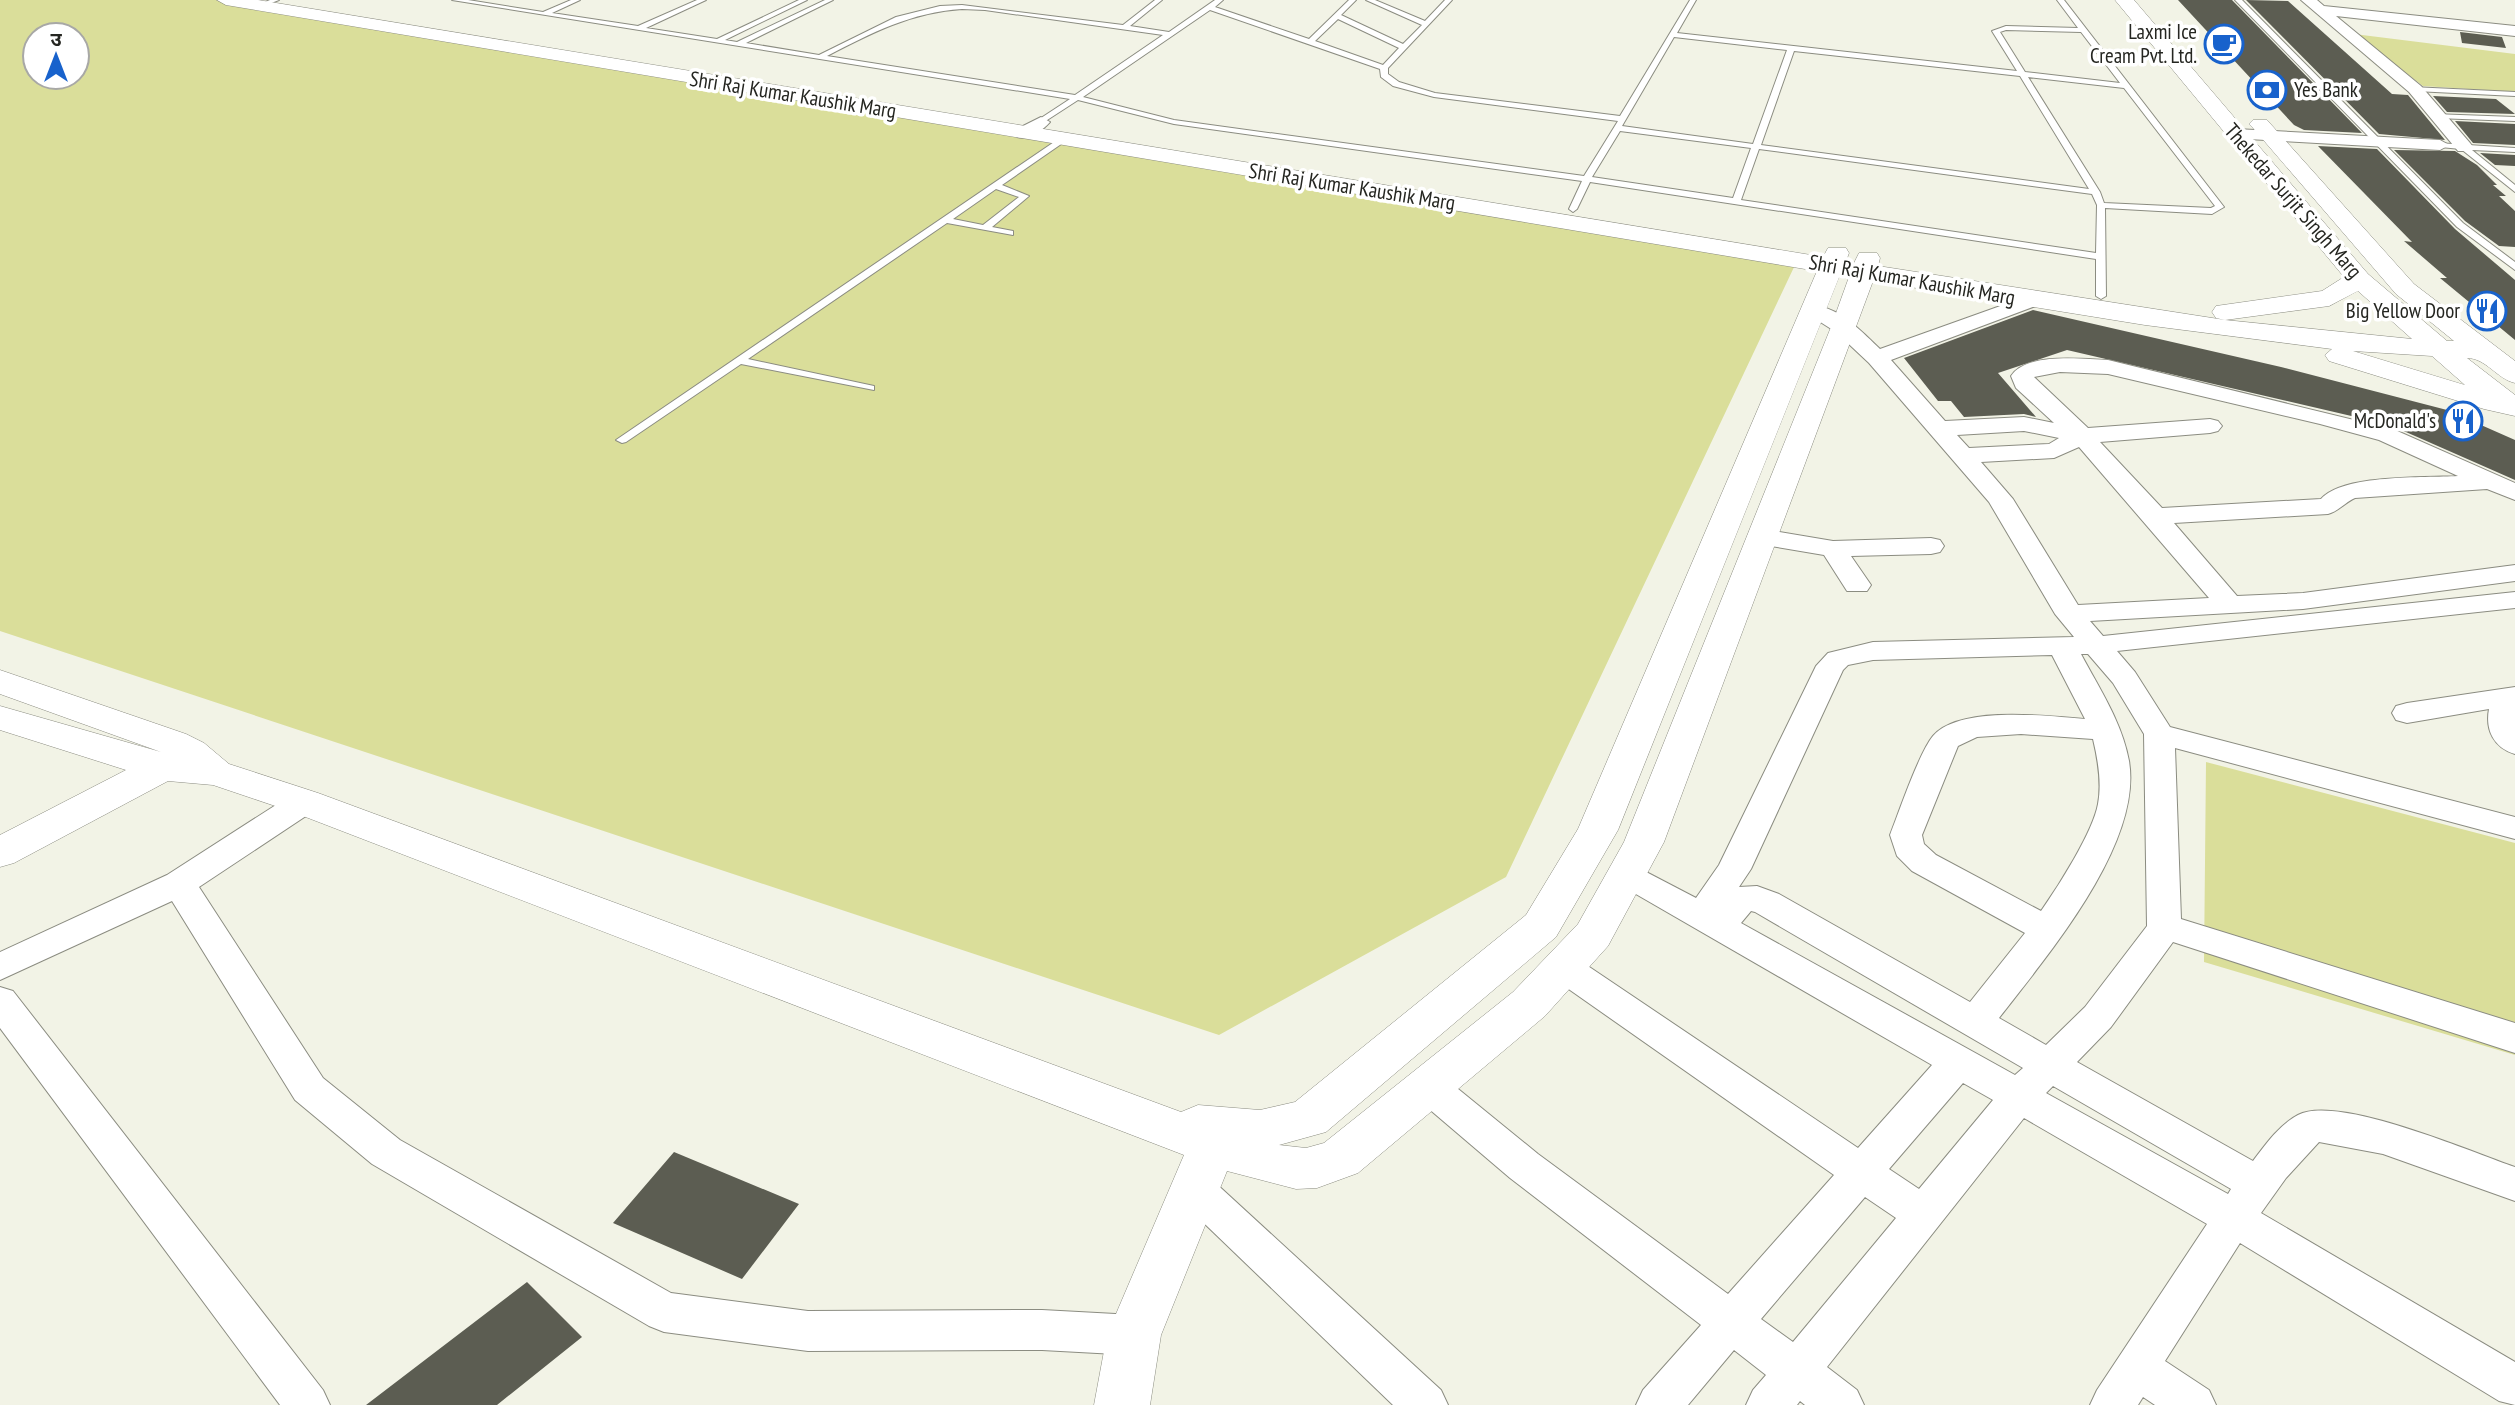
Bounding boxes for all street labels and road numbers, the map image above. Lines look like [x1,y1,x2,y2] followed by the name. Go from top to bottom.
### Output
[688,65,898,124] street label: Shri Raj Kumar Kaushik Marg
[2219,118,2368,284] street label: Thekedar Surjit Singh Marg
[1247,157,1457,216] street label: Shri Raj Kumar Kaushik Marg
[1807,248,2017,311] street label: Shri Raj Kumar Kaushik Marg

